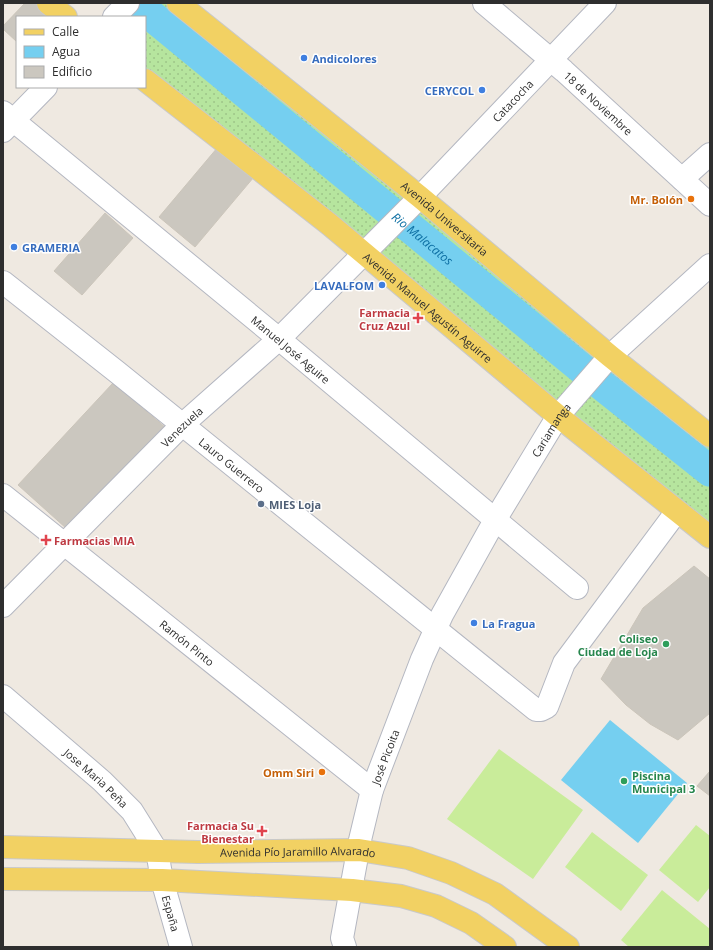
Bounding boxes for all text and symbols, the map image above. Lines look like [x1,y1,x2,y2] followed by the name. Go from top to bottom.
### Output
[16,16,146,88] legend
[52,23,79,40] text: Calle
[52,43,80,60] text: Agua
[312,51,377,66] place label: Andicolores
[299,53,309,63] marker: Andicolores
[52,63,92,80] text: Edificio
[561,67,636,138] street label: 18 de Noviembre
[488,76,536,125] street label: Catacocha
[425,83,474,98] place label: CERYCOL
[477,85,487,95] marker: CERYCOL
[398,178,492,259] street label: Avenida Universitaria
[630,192,683,207] place label: Mr. Bolón
[686,194,696,204] marker: Mr. Bolón
[389,208,457,268] water label: Rio Malacatos
[22,240,80,255] place label: GRAMERIA
[9,242,19,252] marker: GRAMERIA
[360,249,496,366] street label: Avenida Manuel Agustín Aguirre
[314,278,374,293] place label: LAVALFOM
[377,280,387,290] marker: LAVALFOM
[359,305,410,333] place label: Farmacia Cruz Azul
[248,312,334,386] street label: Manuel José Aguire
[413,313,423,323] marker: Farmacia Cruz Azul
[528,399,574,459] street label: Cariamanga
[157,403,206,450] street label: Venezuela
[196,434,268,496] street label: Lauro Guerrero
[269,497,321,512] place label: MIES Loja
[256,499,266,509] marker: MIES Loja
[54,533,135,548] place label: Farmacias MIA
[41,535,51,545] marker: Farmacias MIA
[157,616,218,669] street label: Ramón Pinto
[482,616,535,631] place label: La Fragua
[469,618,479,628] marker: La Fragua
[578,631,658,659] place label: Coliseo Ciudad de Loja
[661,639,671,649] marker: Coliseo Ciudad de Loja
[367,727,402,788] street label: José Picoita
[60,744,132,811] street label: Jose Maria Peña
[263,765,314,780] place label: Omm Siri
[317,767,327,777] marker: Omm Siri
[632,768,695,796] place label: Piscina Municipal 3
[619,776,629,786] marker: Piscina Municipal 3
[187,818,254,846] place label: Farmacia Su Bienestar
[257,826,267,836] marker: Farmacia Su Bienestar
[220,842,377,860] street label: Avenida Pío Jaramillo Alvarado
[159,893,184,933] street label: España

